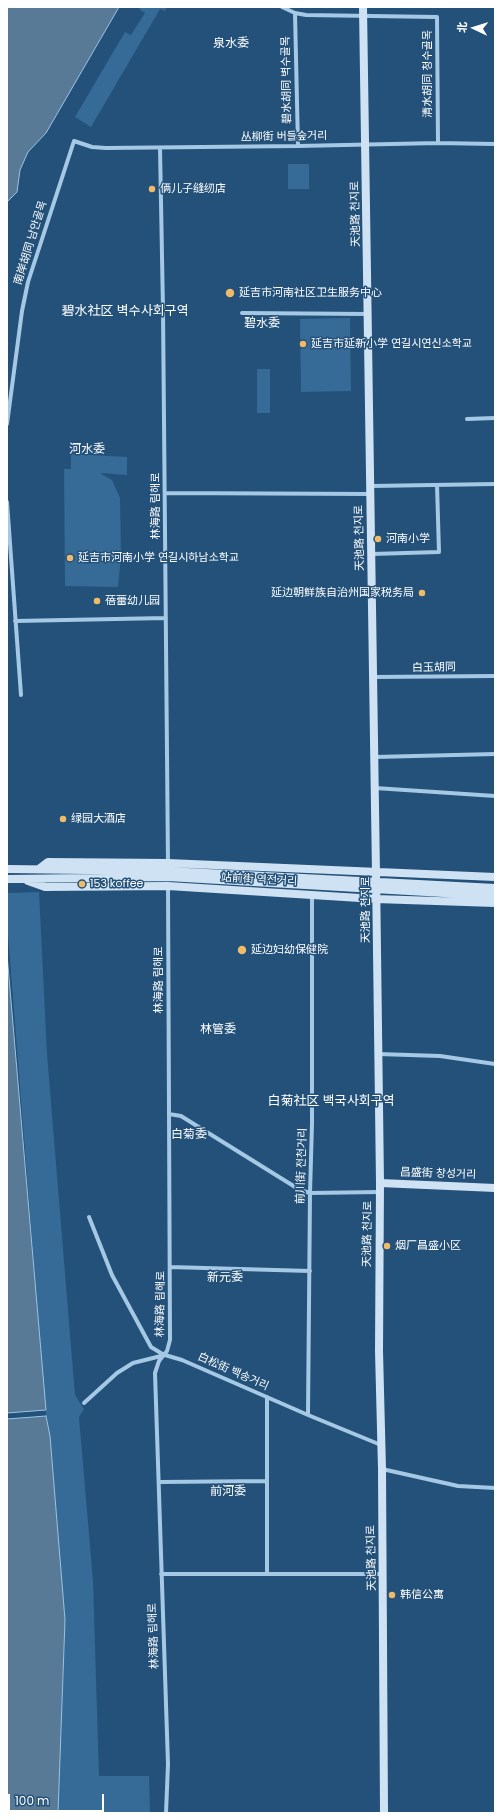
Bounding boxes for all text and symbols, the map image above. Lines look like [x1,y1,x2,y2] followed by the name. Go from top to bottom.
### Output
[454,8,494,48] north arrow
[454,21,470,33] text: 北
[421,30,435,118] street label: 清水胡同 청수골목
[280,36,294,124] street label: 碧水胡同 벽수골목
[213,37,249,51] district label: 泉水委
[241,130,327,144] street label: 丛柳街 버들숲거리
[349,181,363,247] street label: 天池路 천지로
[160,182,226,196] place label: 俩儿子缝纫店
[147,184,157,194] marker: 俩儿子缝纫店
[12,199,50,287] street label: 南岸胡同 남안골목
[239,286,382,300] place label: 延吉市河南社区卫生服务中心
[224,287,236,299] marker: 延吉市河南社区卫生服务中心
[61,304,189,320] district label: 碧水社区 벽수사회구역
[244,317,280,331] district label: 碧水委
[311,337,472,351] place label: 延吉市延新小学 연길시연신소학교
[298,339,308,349] marker: 延吉市延新小学 연길시연신소학교
[69,443,105,457] district label: 河水委
[149,473,163,539] street label: 林海路 림해로
[353,505,367,571] street label: 天池路 천지로
[386,532,430,546] place label: 河南小学
[373,534,383,544] marker: 河南小学
[78,551,239,565] place label: 延吉市河南小学 연길시하남소학교
[65,553,75,563] marker: 延吉市河南小学 연길시하남소학교
[271,586,414,600] place label: 延边朝鲜族自治州国家税务局
[417,588,427,598] marker: 延边朝鲜族自治州国家税务局
[105,594,160,608] place label: 蓓蕾幼儿园
[92,596,102,606] marker: 蓓蕾幼儿园
[412,661,456,675] street label: 白玉胡同
[71,812,126,826] place label: 绿园大酒店
[58,814,68,824] marker: 绿园大酒店
[220,871,298,889] street label: 站前街 역전거리
[90,877,143,891] place label: 153 koffee
[359,877,373,943] street label: 天池路 천지로
[77,879,87,889] marker: 153 koffee
[251,943,328,957] place label: 延边妇幼保健院
[236,944,248,956] marker: 延边妇幼保健院
[152,947,166,1013] street label: 林海路 림해로
[200,1023,236,1037] district label: 林管委
[267,1094,395,1110] district label: 白菊社区 백국사회구역
[171,1128,207,1142] district label: 白菊委
[294,1128,310,1204] street label: 前川街 전천거리
[400,1166,476,1182] street label: 昌盛街 창성거리
[361,1201,375,1267] street label: 天池路 천지로
[395,1239,461,1253] place label: 烟厂昌盛小区
[382,1241,392,1251] marker: 烟厂昌盛小区
[154,1271,168,1337] street label: 林海路 림해로
[207,1271,243,1285] district label: 新元委
[195,1350,271,1394] street label: 白松街 백송거리
[210,1485,246,1499] district label: 前河委
[365,1525,379,1591] street label: 天池路 천지로
[400,1588,444,1602] place label: 韩信公寓
[387,1590,397,1600] marker: 韩信公寓
[146,1603,162,1669] street label: 林海路 림해로
[10,1786,106,1812] scale bar
[15,1792,49,1809] text: 100 m

